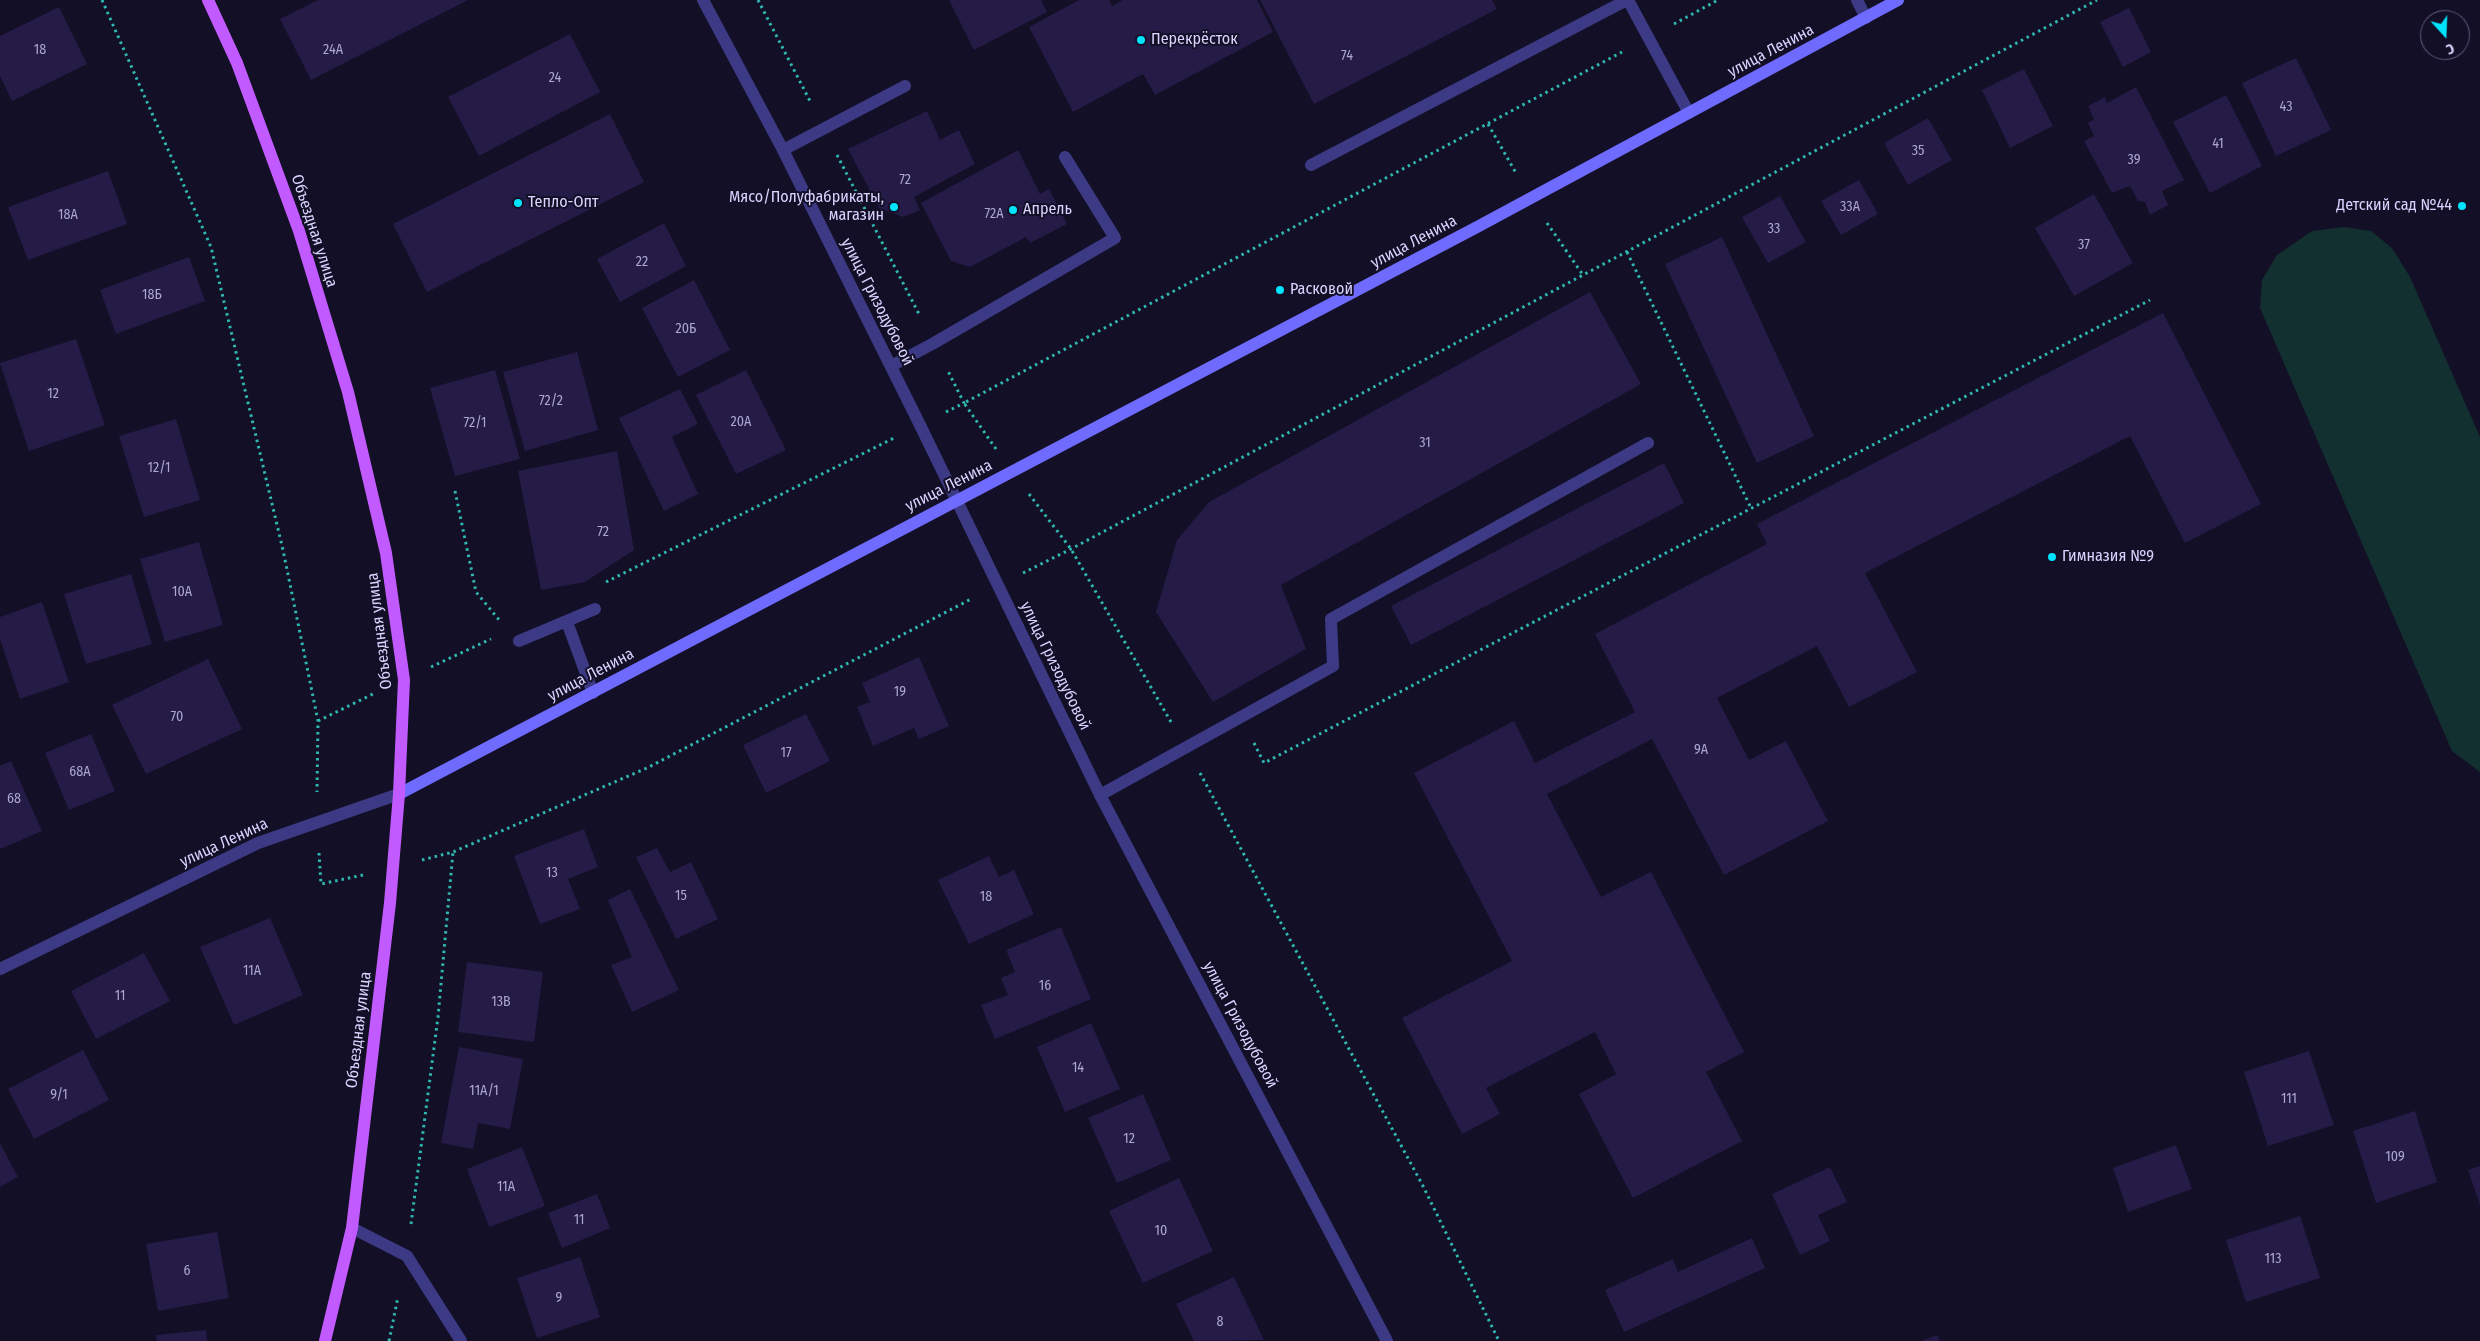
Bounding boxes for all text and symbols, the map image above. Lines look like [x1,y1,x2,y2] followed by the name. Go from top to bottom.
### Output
[2420,10,2470,60] north arrow
[1725,20,1817,82] street label: улица Ленина
[1151,30,1238,50] place label: Перекрёсток
[1135,34,1147,46] marker: Перекрёсток
[2444,39,2456,58] text: С
[34,42,46,58] house number: 18
[323,42,343,58] house number: 24А
[1341,48,1353,64] house number: 74
[549,70,561,86] house number: 24
[2280,99,2292,115] house number: 43
[2212,136,2224,152] house number: 41
[1912,143,1924,159] house number: 35
[2128,152,2140,168] house number: 39
[287,172,341,290] street label: Объездная улица
[899,172,911,188] house number: 72
[729,188,884,226] place label: Мясо/Полуфабрикаты, магазин
[528,193,598,213] place label: Тепло-Опт
[2336,196,2452,216] place label: Детский сад №44
[512,197,524,209] marker: Тепло-Опт
[1840,199,1860,215] house number: 33А
[1023,200,1072,220] place label: Апрель
[2456,200,2468,212] marker: Детский сад №44
[888,201,900,213] marker: Мясо/Полуфабрикаты, магазин
[1007,204,1019,216] marker: Апрель
[984,206,1004,222] house number: 72А
[58,207,78,223] house number: 18А
[1368,211,1460,273] street label: улица Ленина
[1768,221,1780,237] house number: 33
[837,235,917,369] street label: улица Гризодубовой
[2078,237,2090,253] house number: 37
[636,254,648,270] house number: 22
[1290,280,1353,300] place label: Расковой
[1274,284,1286,296] marker: Расковой
[142,287,162,303] house number: 18Б
[676,321,696,337] house number: 20Б
[47,386,59,402] house number: 12
[539,393,563,409] house number: 72/2
[731,414,751,430] house number: 20А
[464,415,486,431] house number: 72/1
[1419,435,1431,451] house number: 31
[902,456,996,516] street label: улица Ленина
[148,460,170,476] house number: 12/1
[597,524,609,540] house number: 72
[2062,547,2154,567] place label: Гимназия №9
[2046,551,2058,563] marker: Гимназия №9
[363,572,397,690] street label: Объездная улица
[172,584,192,600] house number: 10А
[1016,599,1094,733] street label: улица Гризодубовой
[545,644,637,706] street label: улица Ленина
[894,684,906,700] house number: 19
[171,709,183,725] house number: 70
[1694,742,1708,758] house number: 9А
[780,745,792,761] house number: 17
[69,764,91,780] house number: 68А
[7,791,21,807] house number: 68
[177,814,271,872] street label: улица Ленина
[546,865,558,881] house number: 13
[675,888,687,904] house number: 15
[980,889,992,905] house number: 18
[1199,958,1281,1092] street label: улица Гризодубовой
[243,963,261,979] house number: 11А
[342,971,376,1089] street label: Объездная улица
[1039,978,1051,994] house number: 16
[115,988,125,1004] house number: 11
[491,994,511,1010] house number: 13В
[1072,1060,1084,1076] house number: 14
[469,1083,499,1099] house number: 11А/1
[50,1087,68,1103] house number: 9/1
[2281,1091,2297,1107] house number: 111
[1123,1131,1135,1147] house number: 12
[2385,1149,2405,1165] house number: 109
[497,1179,515,1195] house number: 11А
[574,1212,584,1228] house number: 11
[1155,1223,1167,1239] house number: 10
[2264,1251,2282,1267] house number: 113
[184,1263,190,1279] house number: 6
[556,1290,562,1306] house number: 9
[1217,1314,1223,1330] house number: 8

